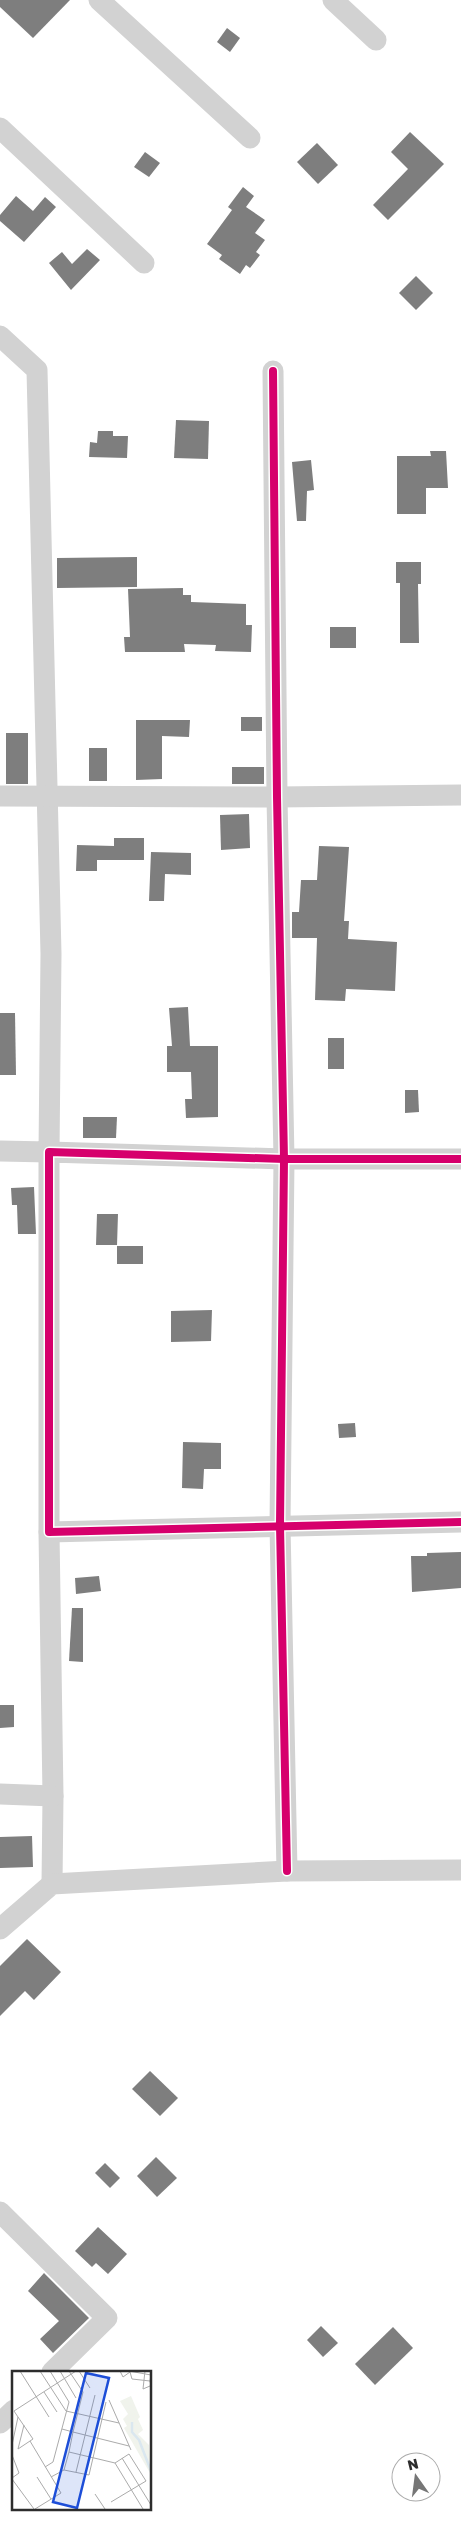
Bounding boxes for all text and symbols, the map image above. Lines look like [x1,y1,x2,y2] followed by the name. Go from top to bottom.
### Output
[12,2371,151,2510] inset map
[391,2452,441,2502] north arrow
[406,2454,420,2473] text: N

